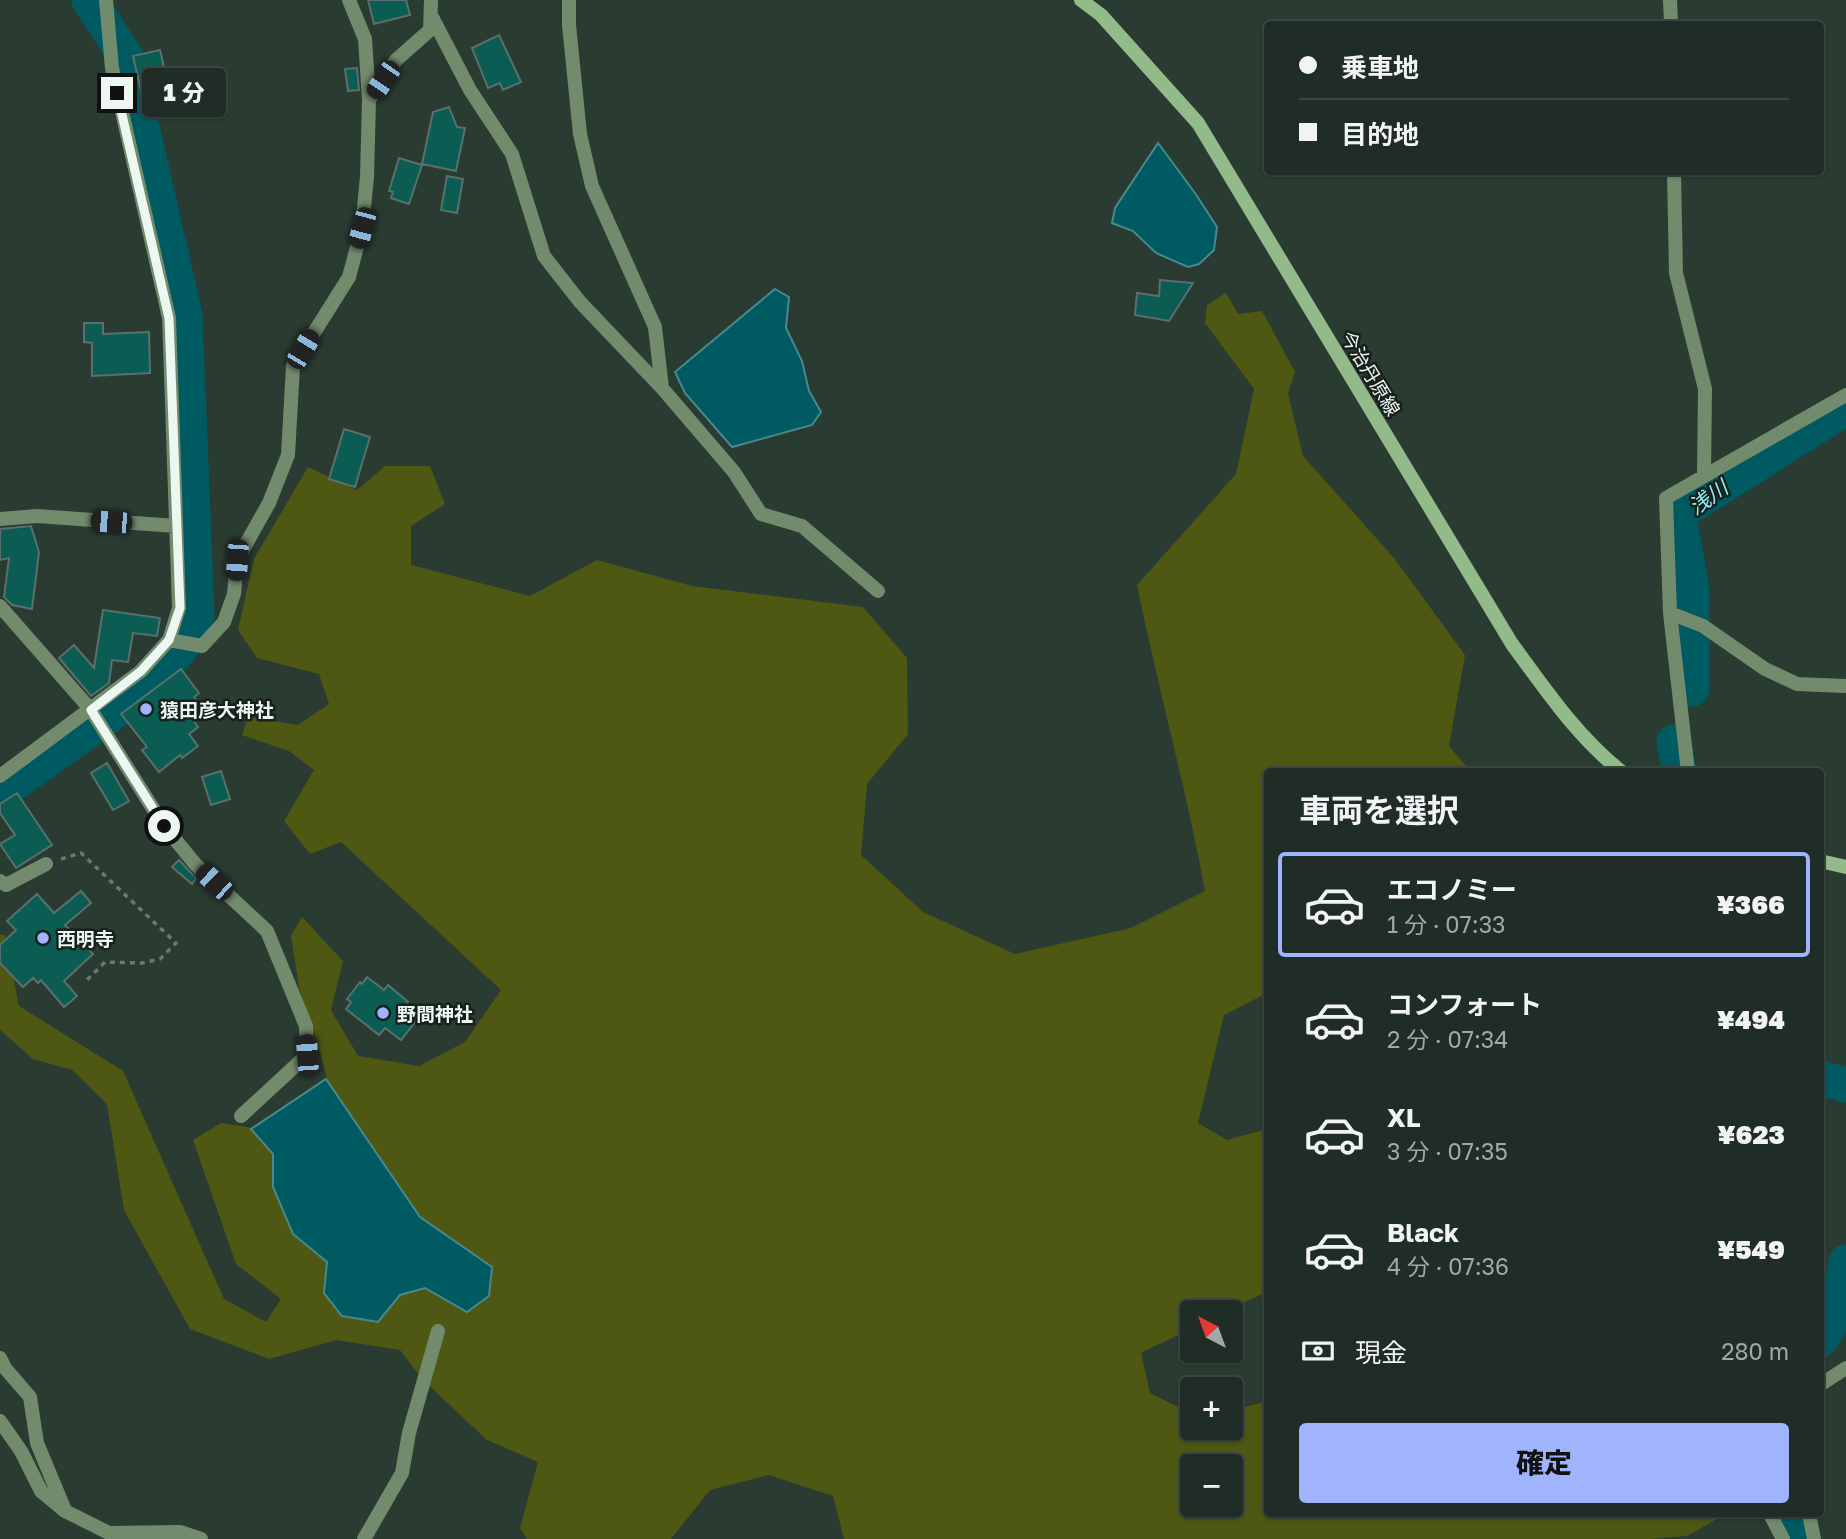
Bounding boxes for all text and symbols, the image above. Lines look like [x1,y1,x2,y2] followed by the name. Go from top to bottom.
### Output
[1341,52,1419,83] text: 乗車地
[363,57,404,103] car
[142,68,226,118] callout: 1 分
[101,77,133,109] route end
[164,78,204,106] text: 1 分
[1341,119,1419,150] text: 目的地
[347,205,378,251] car
[284,326,323,372] car
[1337,326,1405,420] street label: 今治丹原線
[1683,473,1734,520] water label: 浅川
[90,510,133,534] car
[226,538,249,582] car
[160,698,274,721] place label: 猿田彦大神社
[138,701,154,717] marker: 猿田彦大神社
[1299,791,1459,829] text: 車両を選択
[148,810,180,842] route start
[192,860,237,904] car
[1303,873,1366,936] icon: car
[1387,874,1517,905] text: エコノミー
[1716,889,1785,920] text: ¥366
[1387,910,1506,938] text: 1 分 · 07:33
[57,927,114,950] place label: 西明寺
[35,930,51,946] marker: 西明寺
[1303,988,1366,1051] icon: car
[1387,989,1542,1020] text: コンフォート
[397,1002,473,1025] place label: 野間神社
[1717,1004,1785,1035] text: ¥494
[375,1005,391,1021] marker: 野間神社
[1387,1025,1508,1053] text: 2 分 · 07:34
[296,1033,319,1077] car
[1387,1102,1421,1133] text: XL
[1303,1103,1366,1166] icon: car
[1717,1119,1785,1150] text: ¥623
[1387,1137,1508,1165] text: 3 分 · 07:35
[1387,1217,1459,1248] text: Black
[1303,1218,1366,1281] icon: car
[1717,1234,1785,1265] text: ¥549
[1387,1252,1509,1280] text: 4 分 · 07:36
[1180,1300,1242,1363] north arrow
[1180,1300,1243,1517] map controls
[1299,1332,1337,1370] icon: cash
[1355,1337,1407,1368] text: 現金
[1721,1337,1789,1365] text: 280 m
[1180,1377,1243,1440] button: +
[1299,1423,1789,1503] button: 確定
[1180,1454,1243,1517] button: −

